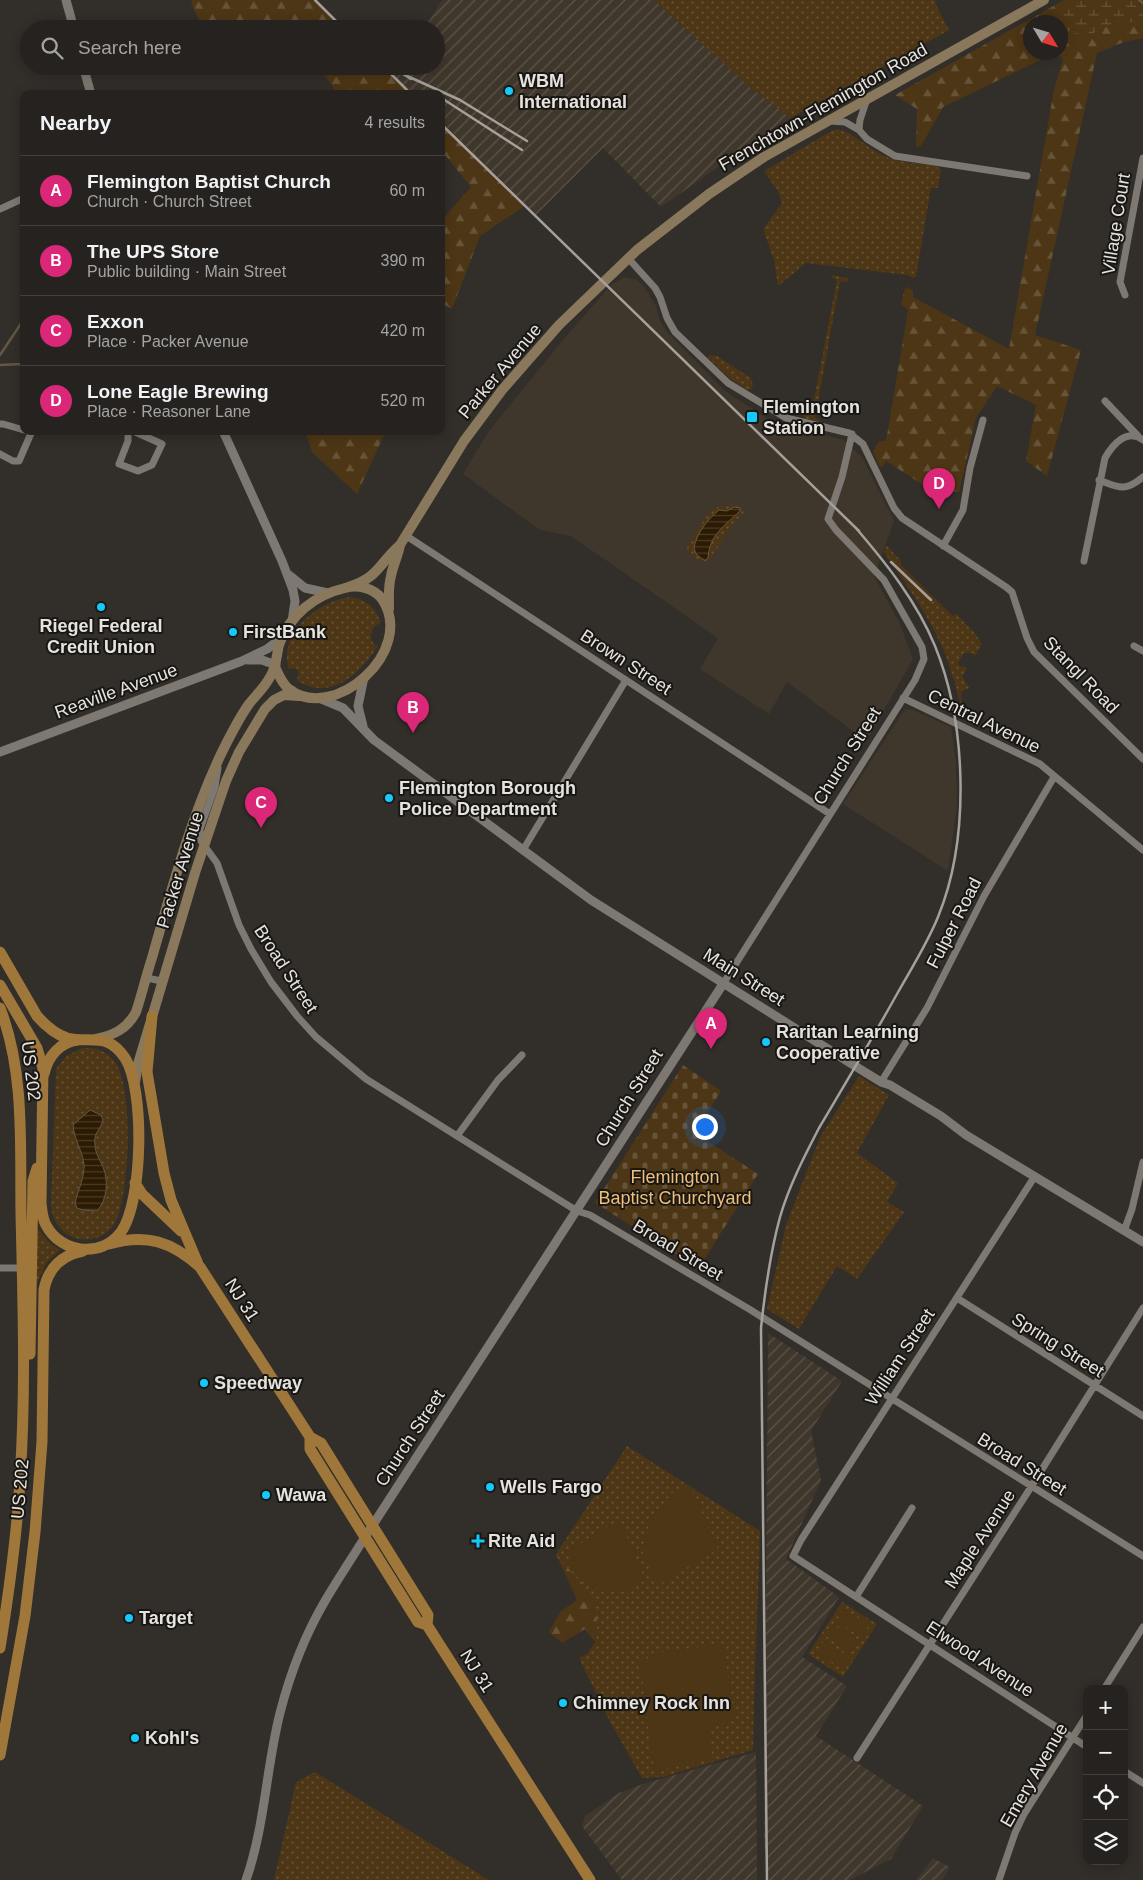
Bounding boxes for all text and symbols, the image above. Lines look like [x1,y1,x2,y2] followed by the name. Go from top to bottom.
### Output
[1023,15,1068,60] north arrow
[20,20,445,75] search box
[38,34,66,62] icon: search
[78,37,182,58] text: Search here
[715,39,931,175] street label: Frenchtown-Flemington Road
[519,71,627,112] place label: WBM International
[503,85,515,97] marker: WBM International
[40,111,111,134] text: Nearby
[365,114,425,131] text: 4 results
[87,171,331,192] text: Flemington Baptist Church
[1098,172,1134,276] street label: Village Court
[50,182,62,199] text: A
[389,182,425,199] text: 60 m
[87,193,252,210] text: Church · Church Street
[87,241,219,262] text: The UPS Store
[50,252,62,269] text: B
[381,252,425,269] text: 390 m
[87,263,286,280] text: Public building · Main Street
[87,311,144,332] text: Exxon
[454,319,546,423] street label: Parker Avenue
[50,322,62,339] text: C
[381,322,425,339] text: 420 m
[87,333,249,350] text: Place · Packer Avenue
[87,381,269,402] text: Lone Eagle Brewing
[50,392,62,409] text: D
[381,392,425,409] text: 520 m
[763,397,860,438] place label: Flemington Station
[87,403,251,420] text: Place · Reasoner Lane
[745,410,759,424] marker: Flemington Station
[923,468,955,509] pin: D
[95,601,107,613] marker: Riegel Federal Credit Union
[39,616,163,657] place label: Riegel Federal Credit Union
[243,622,327,642] place label: FirstBank
[577,625,675,699] street label: Brown Street
[227,626,239,638] marker: FirstBank
[1039,632,1123,718] street label: Stangl Road
[52,660,180,722] street label: Reaville Avenue
[924,685,1044,757] street label: Central Avenue
[397,692,429,733] pin: B
[809,704,885,808] street label: Church Street
[399,778,576,819] place label: Flemington Borough Police Department
[245,787,277,828] pin: C
[383,792,395,804] marker: Flemington Borough Police Department
[153,809,207,931] street label: Packer Avenue
[923,874,985,972] street label: Fulper Road
[250,921,322,1017] street label: Broad Street
[700,944,788,1010] street label: Main Street
[695,1008,727,1049] pin: A
[776,1022,919,1063] place label: Raritan Learning Cooperative
[760,1036,772,1048] marker: Raritan Learning Cooperative
[17,1040,45,1102] street label: US 202
[591,1046,667,1150] street label: Church Street
[692,1114,718,1140] your location
[598,1167,752,1208] park label: Flemington Baptist Churchyard
[630,1215,726,1285] street label: Broad Street
[221,1275,263,1325] street label: NJ 31
[861,1305,939,1409] street label: William Street
[1008,1309,1108,1381] street label: Spring Street
[214,1373,302,1393] place label: Speedway
[198,1377,210,1389] marker: Speedway
[371,1386,449,1490] street label: Church Street
[974,1429,1070,1499] street label: Broad Street
[7,1458,33,1520] street label: US 202
[500,1477,602,1497] place label: Wells Fargo
[484,1481,496,1493] marker: Wells Fargo
[276,1485,327,1505] place label: Wawa
[941,1486,1019,1592] street label: Maple Avenue
[260,1489,272,1501] marker: Wawa
[488,1531,555,1551] place label: Rite Aid
[472,1535,484,1547] marker: Rite Aid
[139,1608,193,1628] place label: Target
[123,1612,135,1624] marker: Target
[923,1617,1037,1701] street label: Elwood Avenue
[456,1646,498,1696] street label: NJ 31
[1083,1685,1128,1865] map controls
[1083,1685,1128,1730] button: +
[573,1693,730,1713] place label: Chimney Rock Inn
[557,1697,569,1709] marker: Chimney Rock Inn
[996,1719,1072,1831] street label: Emery Avenue
[145,1728,199,1748] place label: Kohl's
[1083,1730,1128,1775] button: −
[129,1732,141,1744] marker: Kohl's
[1083,1775,1128,1820] button: locate
[1083,1820,1128,1865] button: layers

